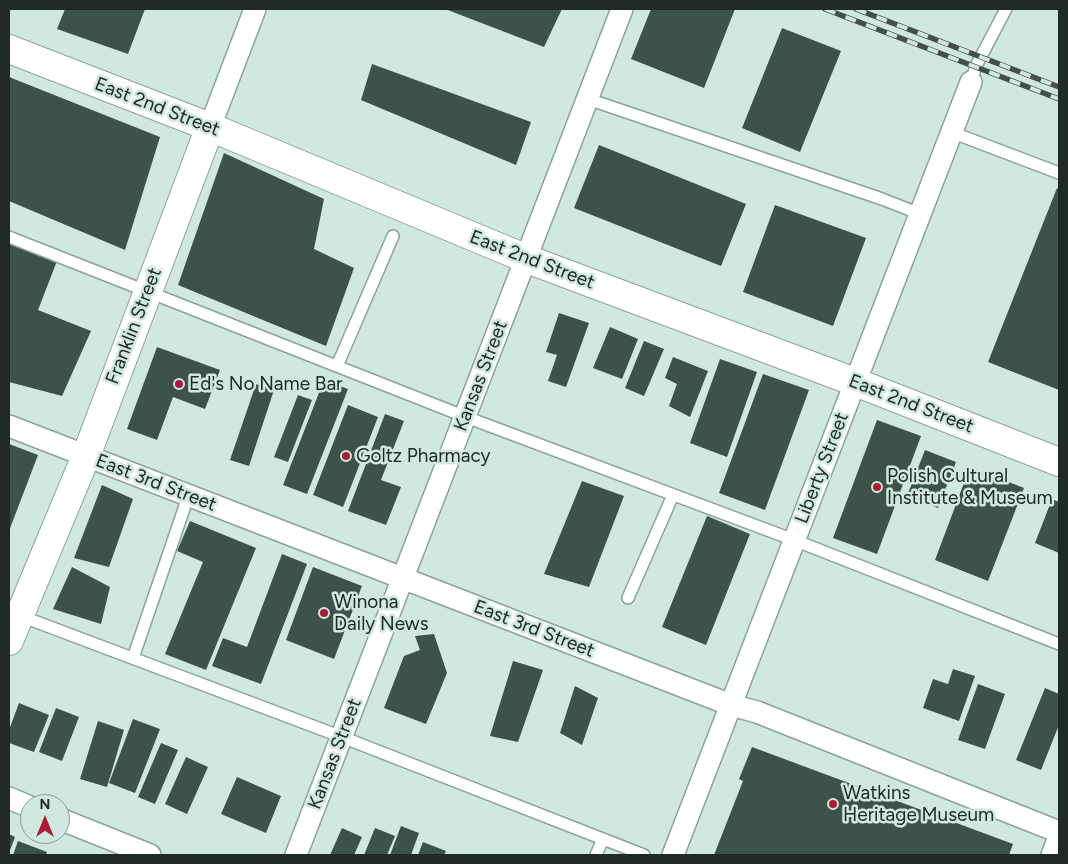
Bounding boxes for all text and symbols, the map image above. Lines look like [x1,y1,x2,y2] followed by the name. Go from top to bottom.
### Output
[91,73,223,141] street label: East 2nd Street
[466,226,598,294] street label: East 2nd Street
[101,264,167,388] street label: Franklin Street
[449,317,513,435] street label: Kansas Street
[845,370,977,438] street label: East 2nd Street
[189,373,343,395] place label: Ed's No Name Bar
[173,378,185,390] marker: Ed's No Name Bar
[790,409,854,527] street label: Liberty Street
[356,445,490,467] place label: Goltz Pharmacy
[92,450,220,516] street label: East 3rd Street
[340,450,352,462] marker: Goltz Pharmacy
[887,465,1053,509] place label: Polish Cultural Institute & Museum
[871,481,883,493] marker: Polish Cultural Institute & Museum
[334,591,429,635] place label: Winona Daily News
[470,596,598,662] street label: East 3rd Street
[318,607,330,619] marker: Winona Daily News
[303,695,367,813] street label: Kansas Street
[843,782,994,826] place label: Watkins Heritage Museum
[20,794,70,844] north arrow
[40,796,50,813] text: N
[827,798,839,810] marker: Watkins Heritage Museum

